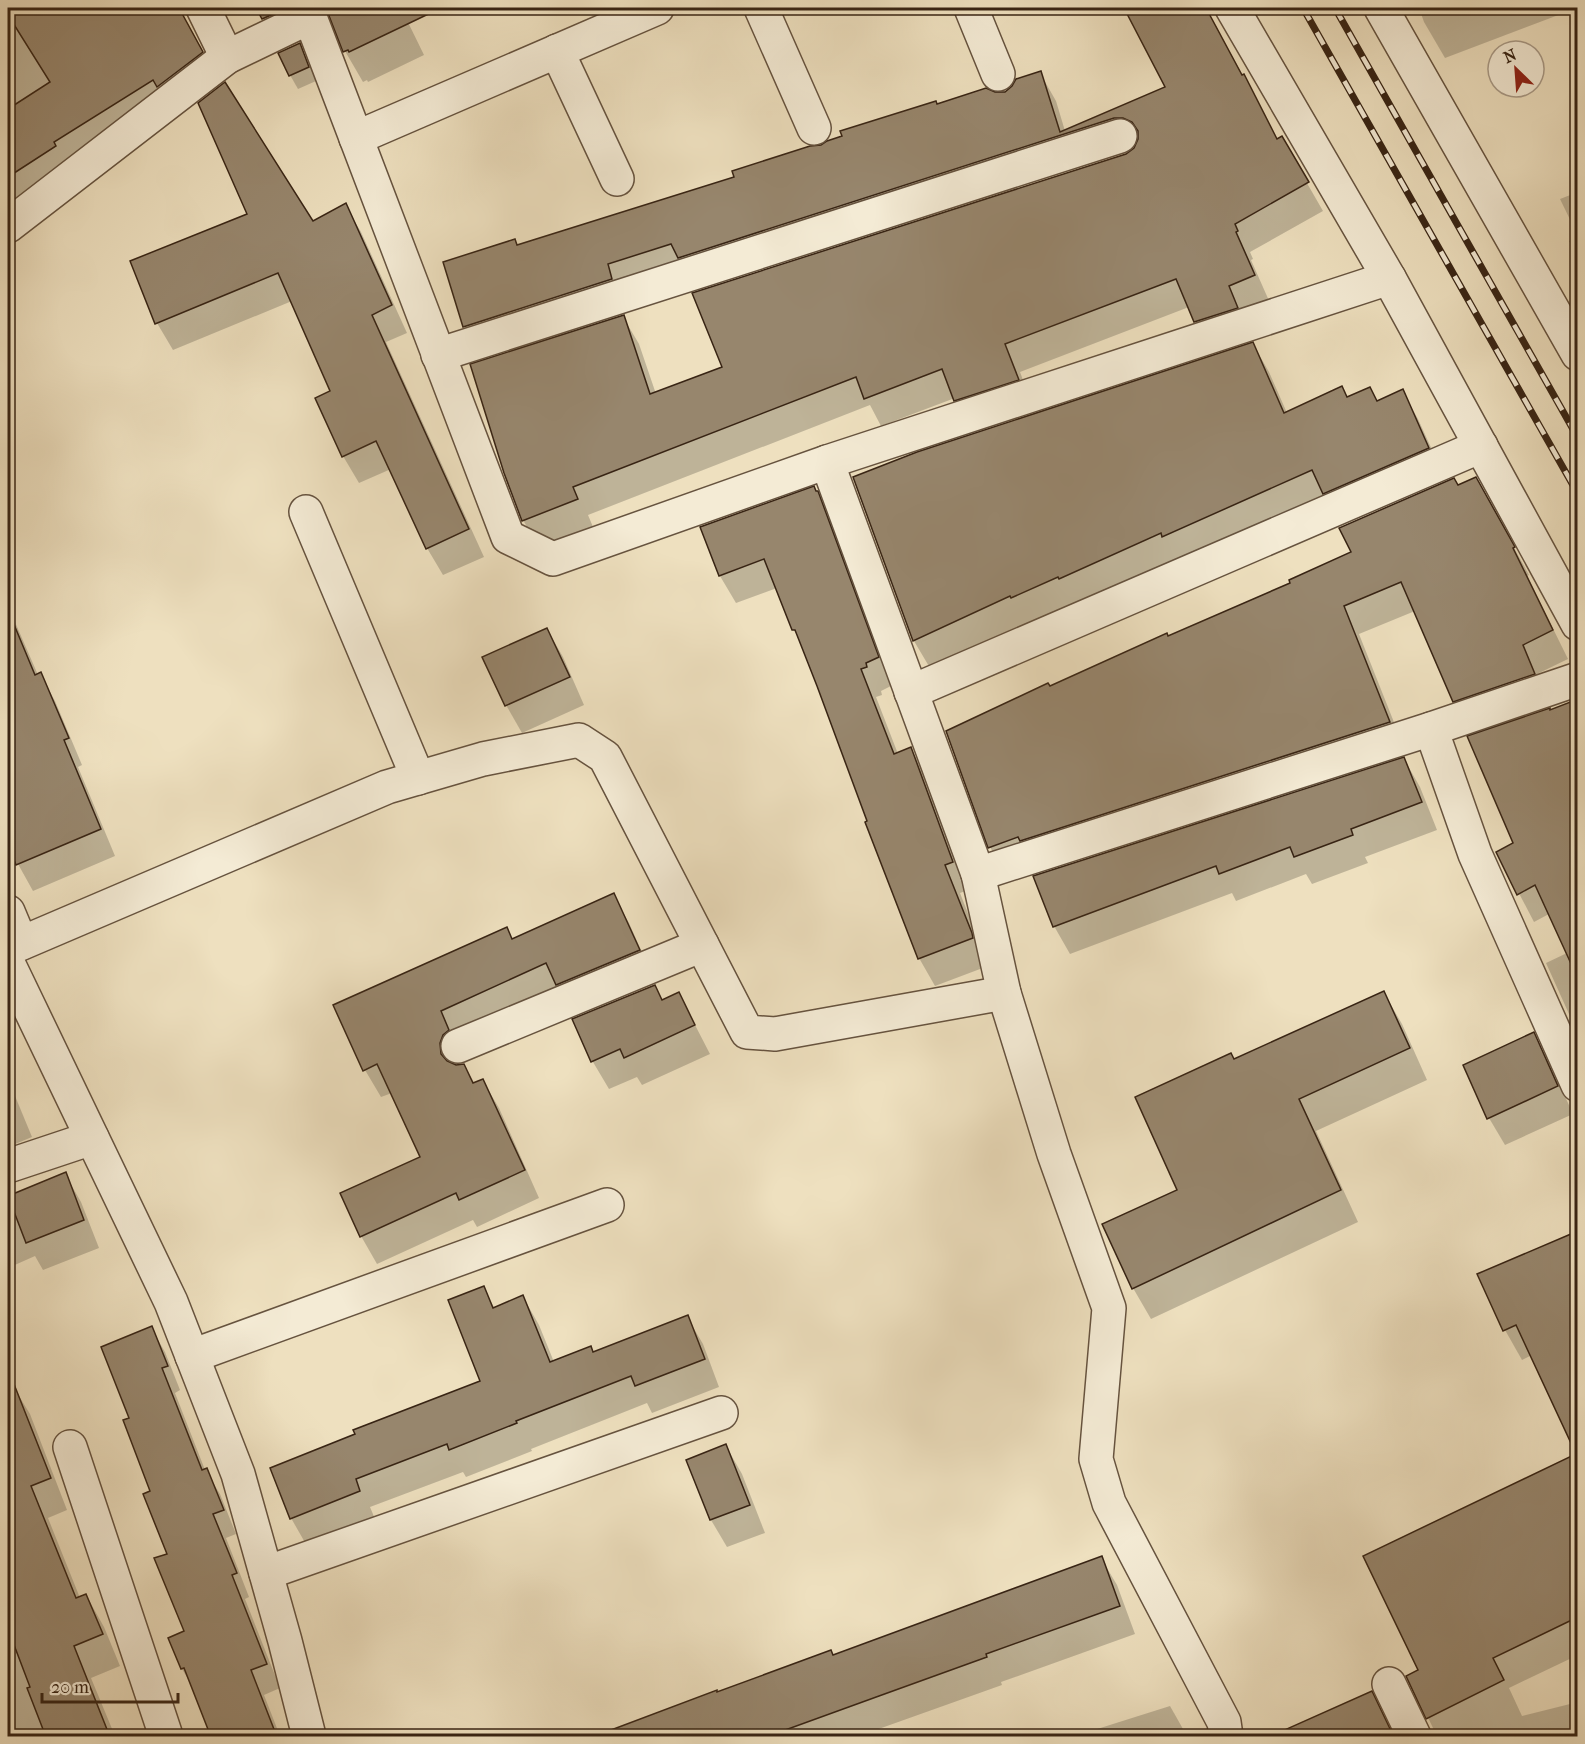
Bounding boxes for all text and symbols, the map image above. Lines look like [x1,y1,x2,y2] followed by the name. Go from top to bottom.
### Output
[1486,39,1546,99] north arrow
[1500,44,1520,67] text: N
[42,1666,178,1704] scale bar
[51,1677,89,1698] text: 20 m

